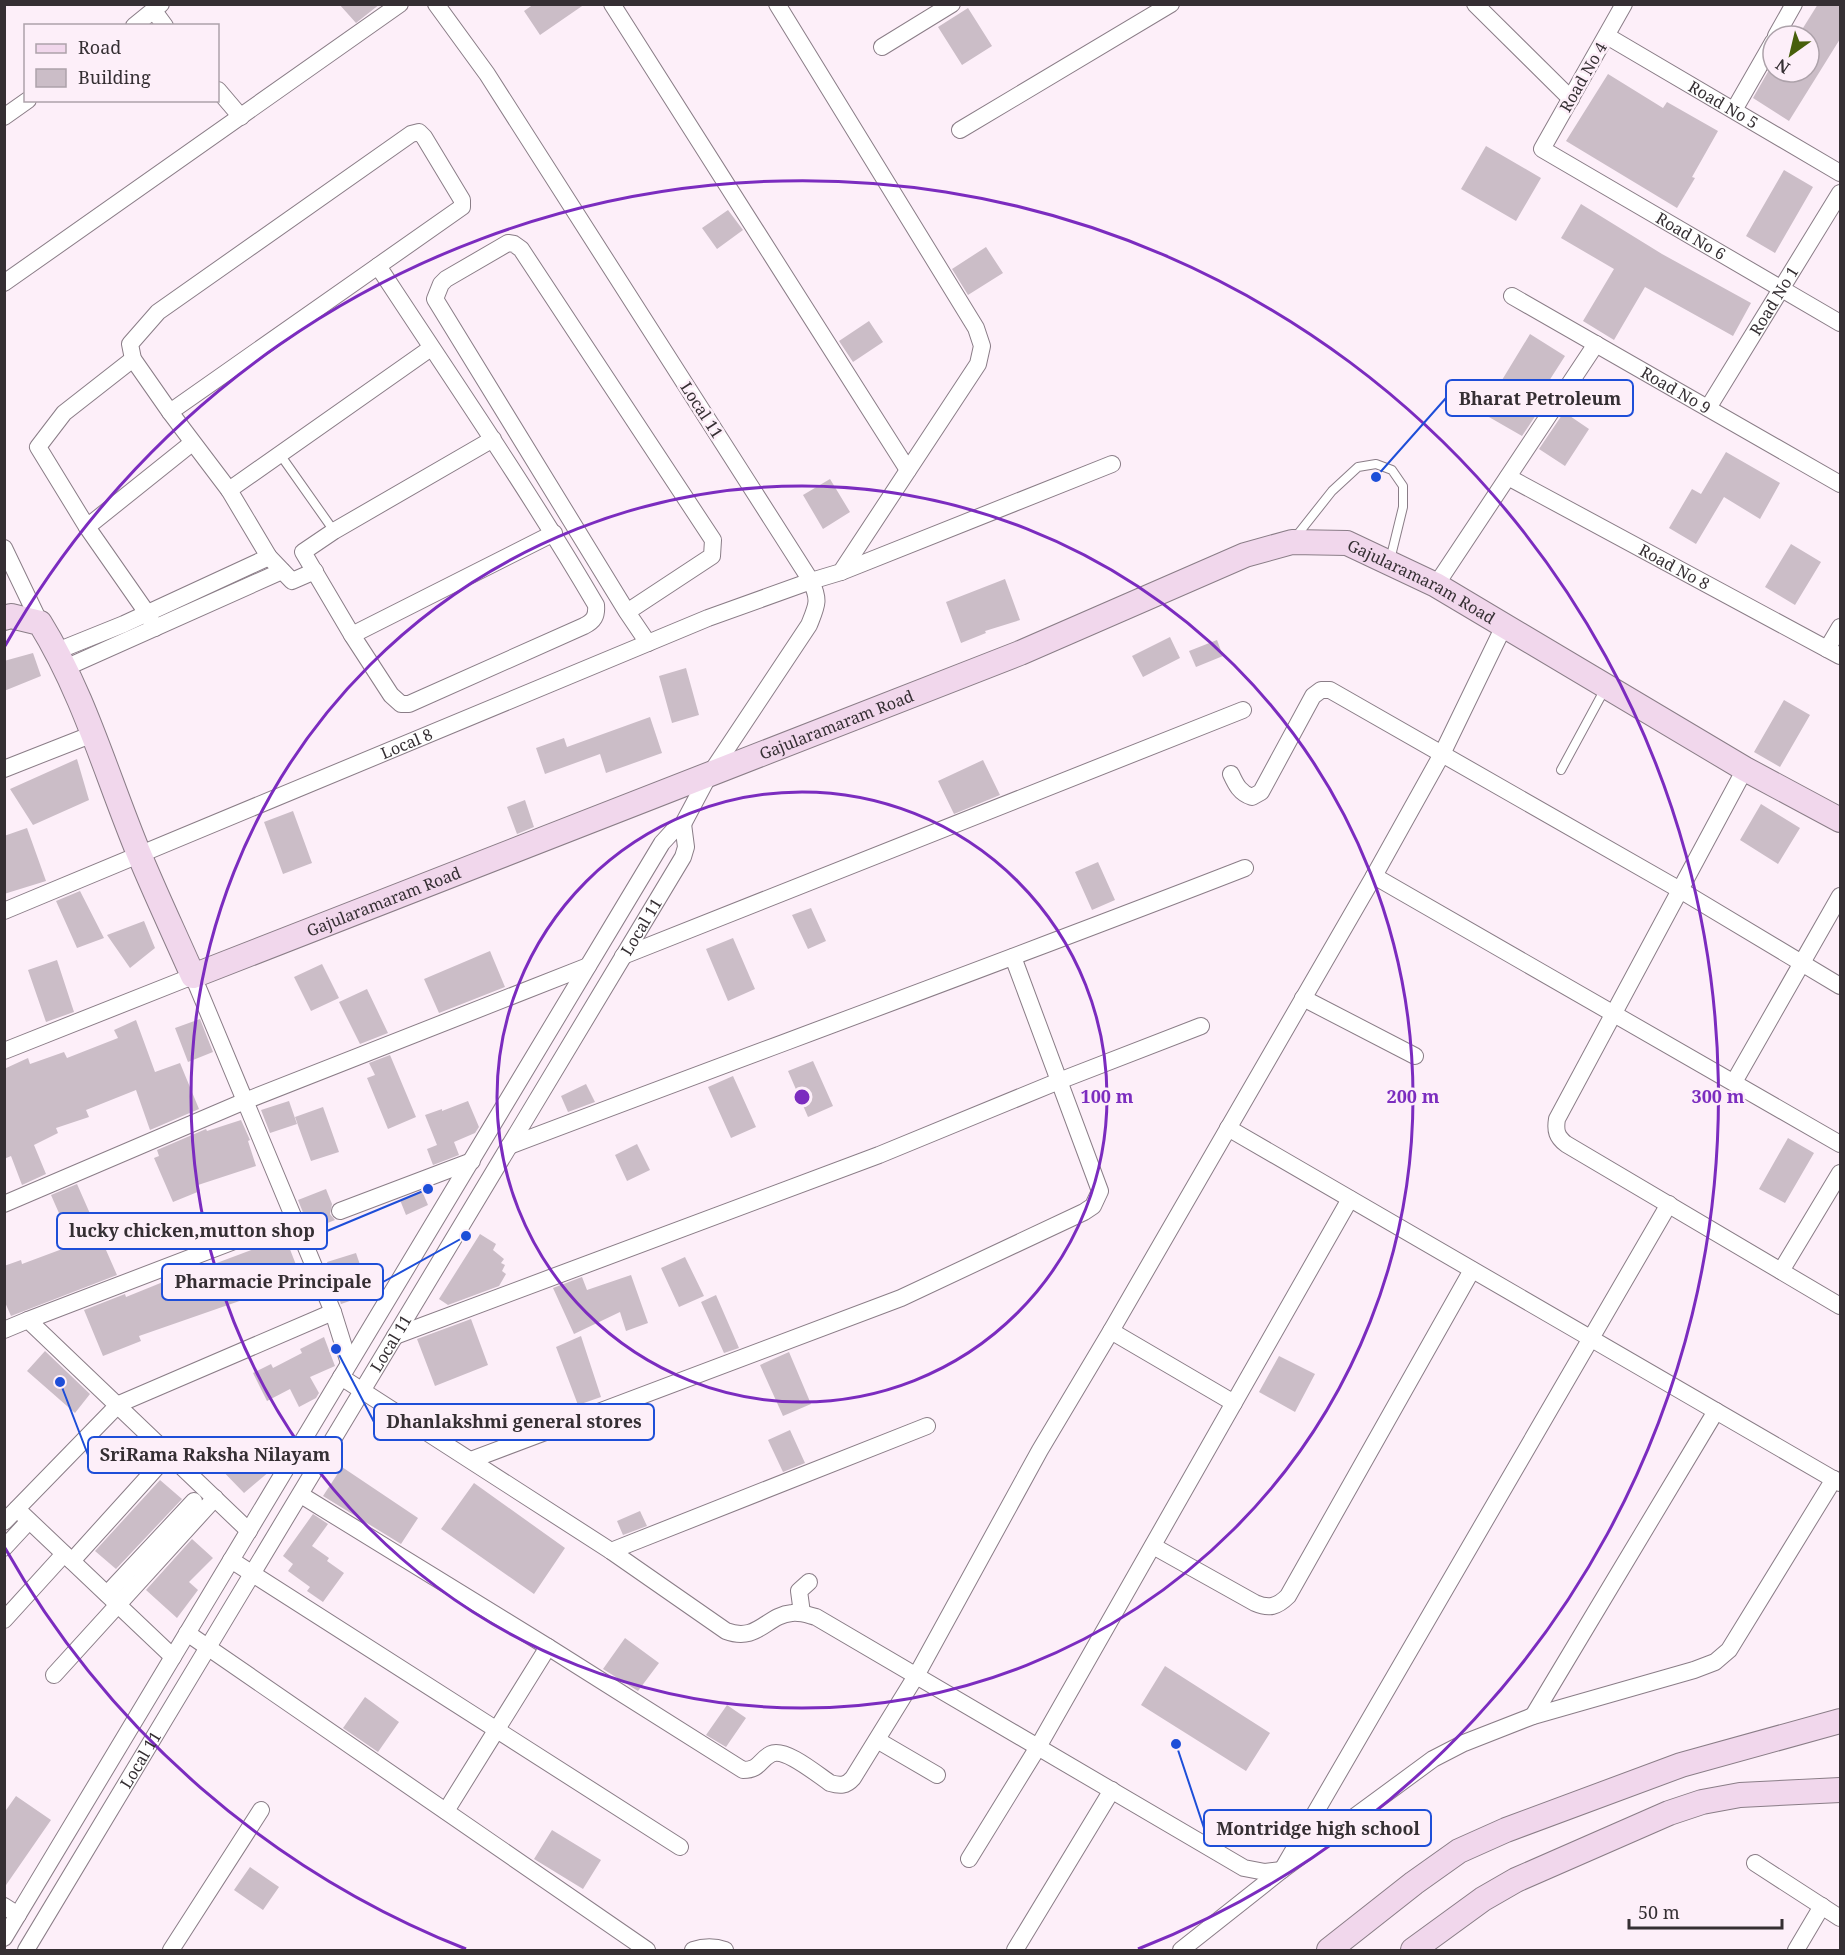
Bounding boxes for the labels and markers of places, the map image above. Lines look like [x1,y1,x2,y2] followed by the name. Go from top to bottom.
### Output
[1446,380,1633,416] callout: Bharat Petroleum
[792,1087,812,1107] centre of rings
[57,1213,327,1249] callout: lucky chicken,mutton shop
[162,1264,383,1300] callout: Pharmacie Principale
[374,1404,654,1440] callout: Dhanlakshmi general stores
[88,1437,342,1473] callout: SriRama Raksha Nilayam
[1204,1810,1431,1846] callout: Montridge high school

